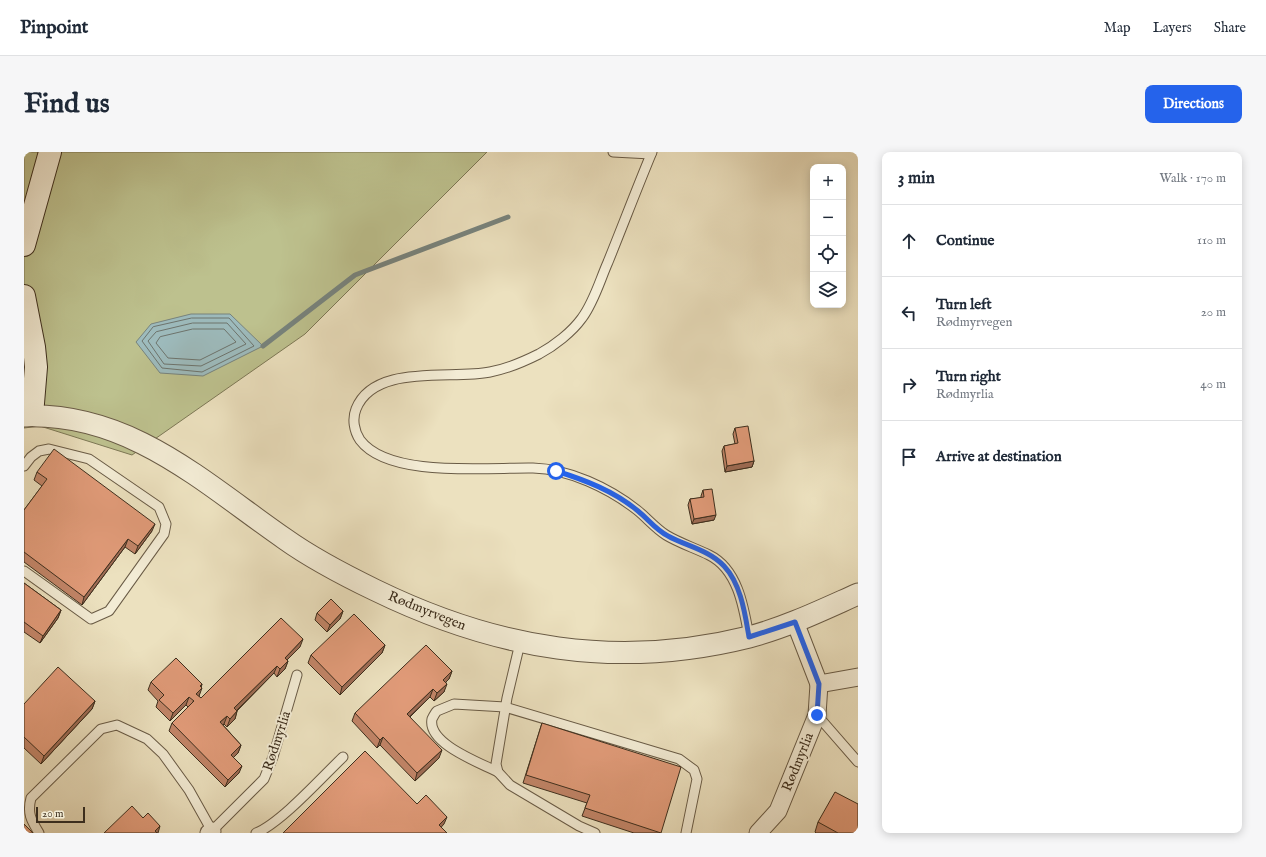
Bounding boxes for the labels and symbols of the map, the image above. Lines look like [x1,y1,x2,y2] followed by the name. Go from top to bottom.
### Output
[547,462,565,480] route start
[385,587,469,635] street label: Rødmyrvegen
[808,706,826,724] route end
[259,708,295,773] street label: Rødmyrlia
[778,729,818,794] street label: Rødmyrlia
[36,805,85,824] scale bar

